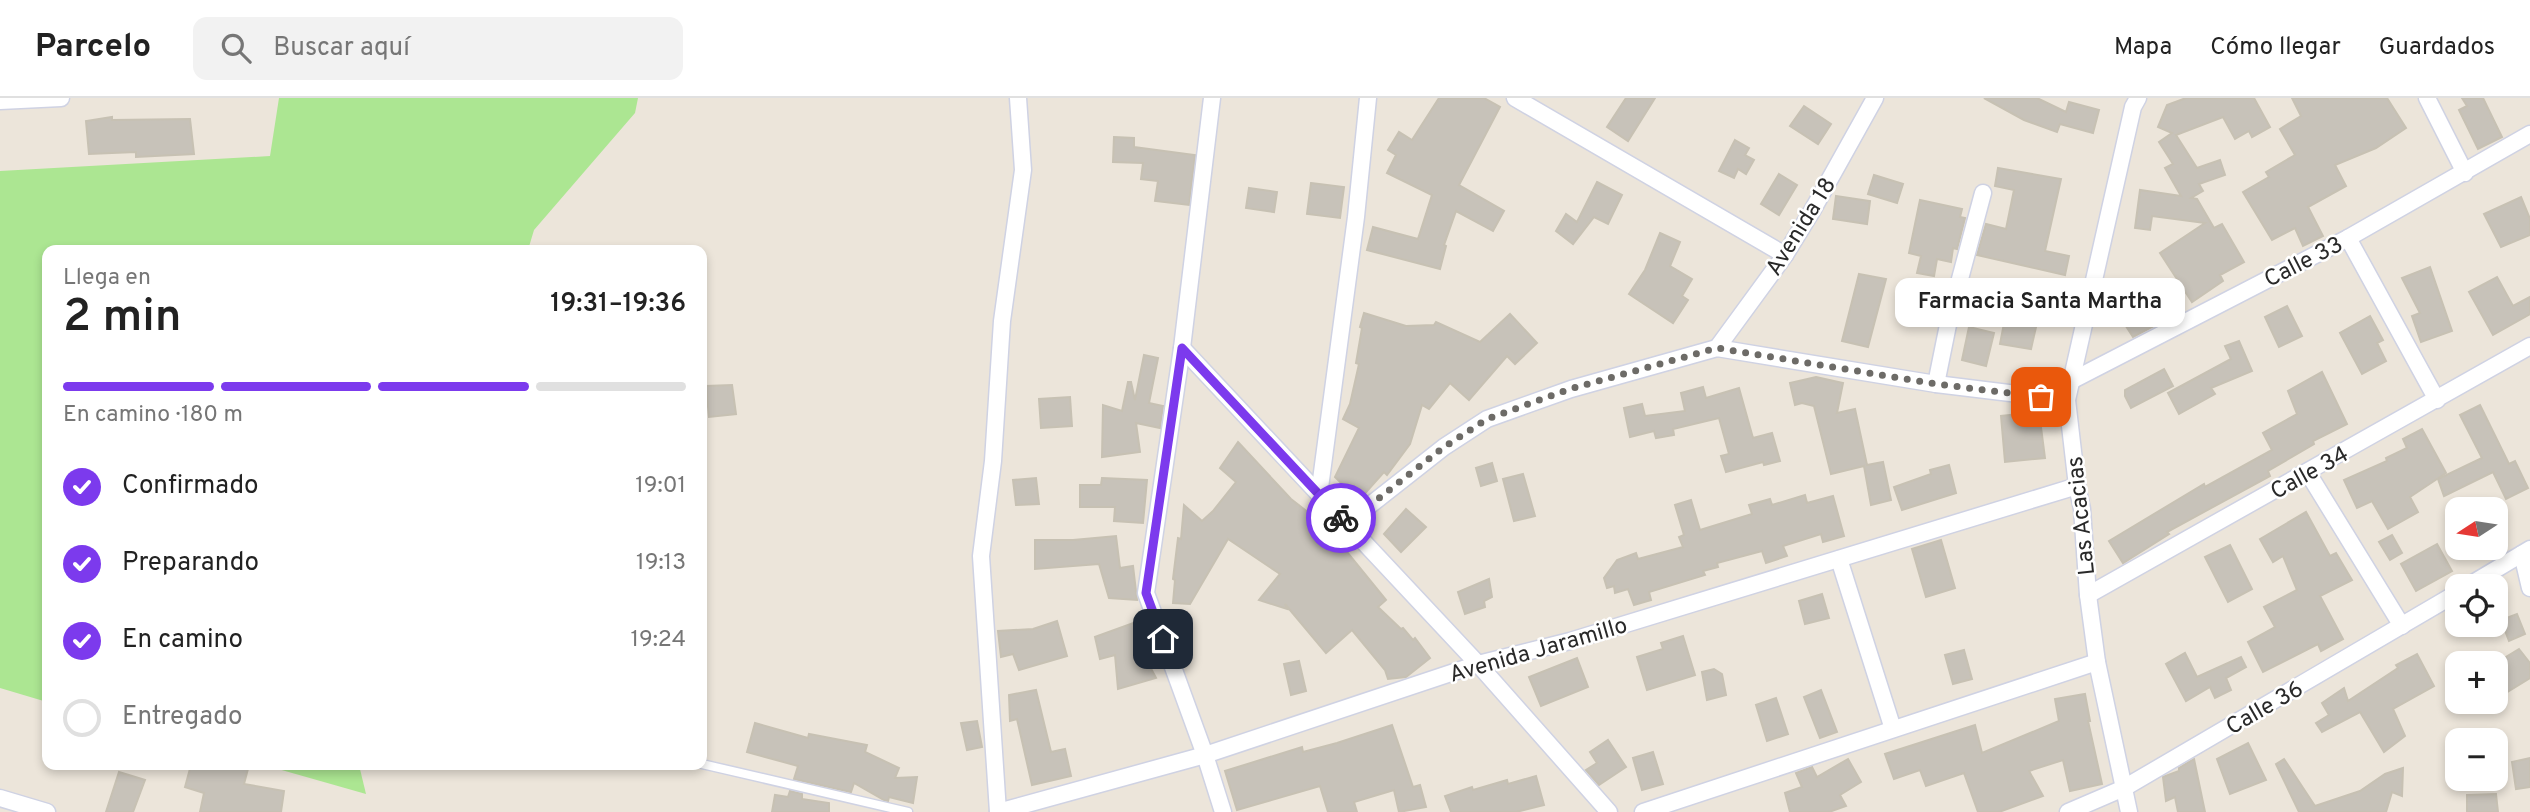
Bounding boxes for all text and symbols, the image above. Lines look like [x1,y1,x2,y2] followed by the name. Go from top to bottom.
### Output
[193,17,683,80] search box
[35,27,151,69] text: Parcelo
[217,29,255,67] icon: search
[273,32,410,65] text: Buscar aquí
[2114,33,2172,63] text: Mapa
[2210,33,2341,63] text: Cómo llegar
[2379,33,2495,63] text: Guardados
[1761,173,1844,282] street label: Avenida 18
[2260,231,2348,295] street label: Calle 33
[63,264,151,293] text: Llega en
[1896,278,2186,327] callout: Farmacia Santa Martha
[550,288,686,321] text: 19:31–19:36
[1918,288,2162,317] text: Farmacia Santa Martha
[63,289,182,348] text: 2 min
[2011,367,2071,427] pin
[2022,378,2060,416] icon: bag
[63,401,243,430] text: En camino · 180 m
[2266,441,2354,507] street label: Calle 34
[2062,455,2103,577] street label: Las Acacias
[63,468,101,506] icon: check
[122,470,259,503] text: Confirmado
[635,472,686,501] text: 19:01
[1306,483,1376,553] courier
[2445,497,2508,560] north arrow
[2445,497,2508,791] map controls
[1322,499,1360,537] icon: bike
[63,545,101,583] icon: check
[122,547,259,580] text: Preparando
[636,549,686,578] text: 19:13
[2445,574,2508,637] button: locate
[1133,609,1193,669] pin
[1446,612,1631,691] street label: Avenida Jaramillo
[1144,620,1182,658] icon: home
[63,622,101,660] icon: check
[122,624,243,657] text: En camino
[630,626,686,655] text: 19:24
[2445,651,2508,714] button: +
[2221,676,2309,743] street label: Calle 36
[122,701,242,734] text: Entregado
[2445,728,2508,791] button: −

